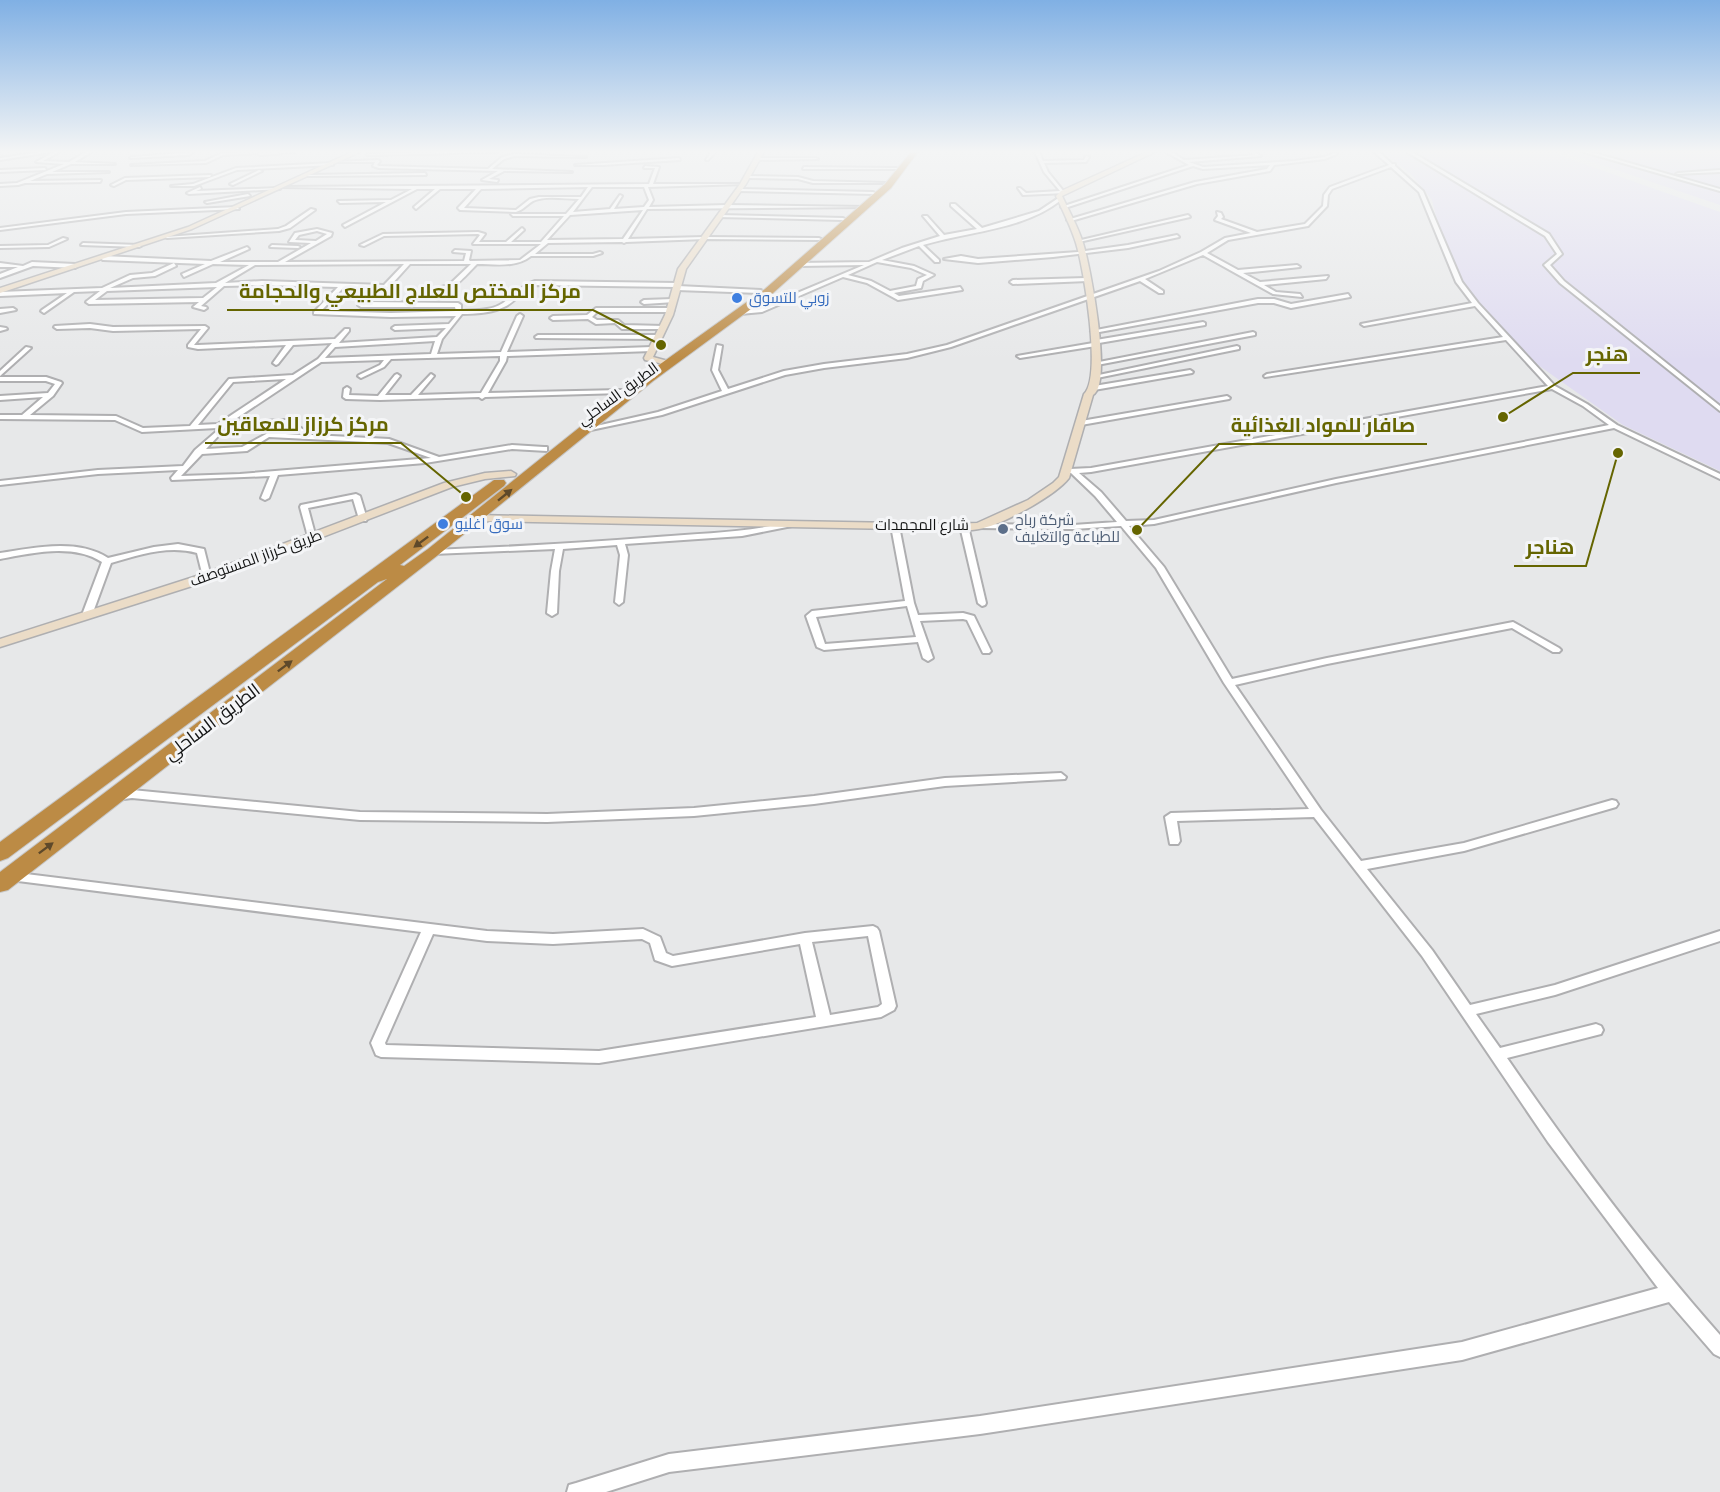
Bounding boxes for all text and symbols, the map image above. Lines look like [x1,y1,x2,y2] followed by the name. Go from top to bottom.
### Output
[227,272,593,310] callout: مركز المختص للعلاج الطبيعي والحجامة
[239,279,581,307] text: مركز المختص للعلاج الطبيعي والحجامة
[749,289,829,310] place label: زوبي للتسوق
[730,291,744,305] marker: زوبي للتسوق
[1573,335,1640,373] callout: هنجر
[1585,342,1628,367] text: هنجر
[574,359,664,432] street label: الطريق الساحلي
[205,405,401,443] callout: مركز كرزاز للمعاقين
[1219,406,1427,444] callout: صافار للمواد الغذائية
[217,412,389,437] text: مركز كرزاز للمعاقين
[1231,413,1415,438] text: صافار للمواد الغذائية
[497,488,513,501] one-way arrow
[1015,511,1120,546] place label: شركة رباح للطباعة والتغليف
[455,515,523,534] place label: سوق اغليو
[875,516,969,536] street label: شارع المجمدات
[436,517,450,531] marker: سوق اغليو
[996,522,1010,536] marker: شركة رباح للطباعة والتغليف
[188,526,325,591] street label: طريق كرزاز المستوصف
[1514,528,1586,566] callout: هناجر
[1525,535,1574,560] text: هناجر
[414,536,430,548] one-way arrow
[276,660,292,672] one-way arrow
[160,679,266,768] street label: الطريق الساحلي
[39,843,54,855] one-way arrow

